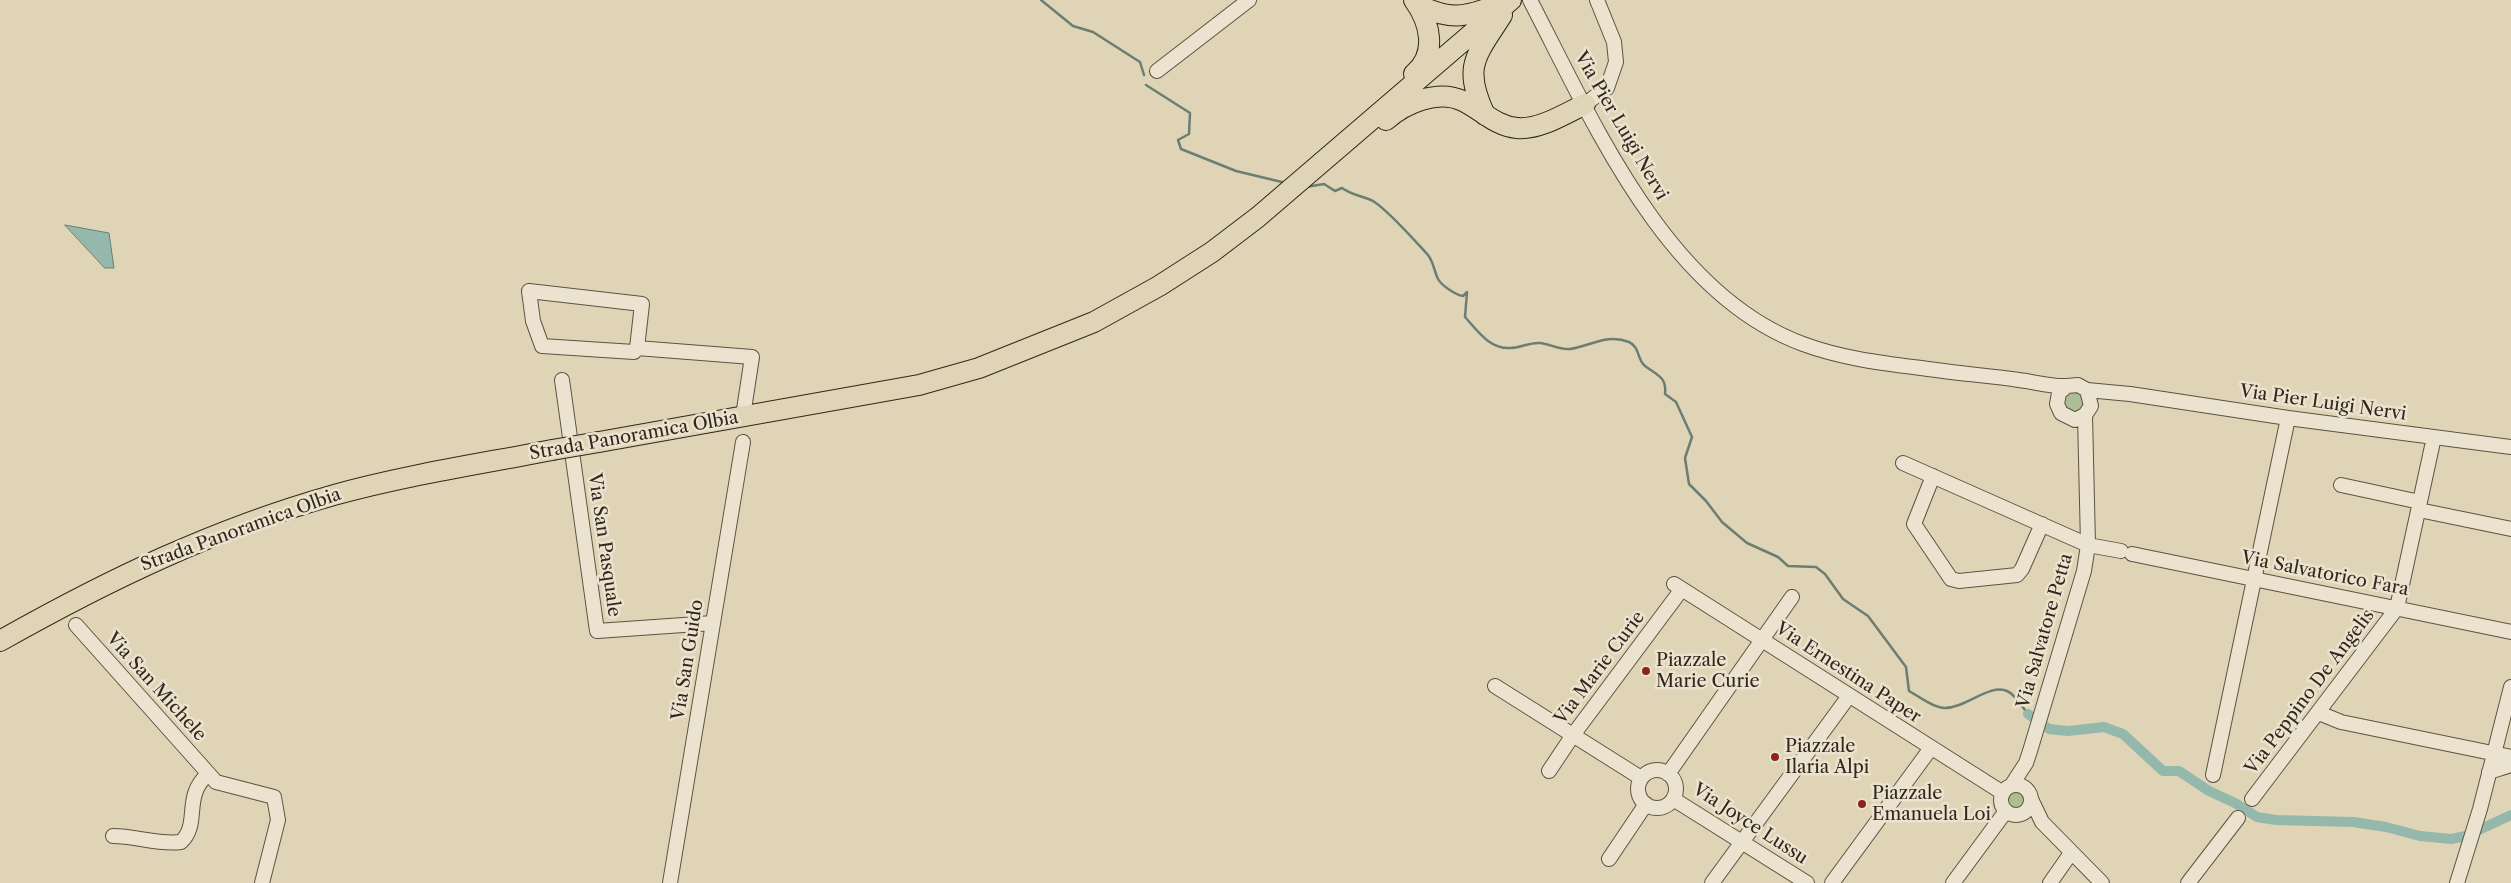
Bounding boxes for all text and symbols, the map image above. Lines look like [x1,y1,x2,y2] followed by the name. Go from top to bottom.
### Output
[1570,48,1672,204] street label: Via Pier Luigi Nervi
[2238,381,2408,425] street label: Via Pier Luigi Nervi
[528,407,740,465] street label: Strada Panoramica Olbia
[583,472,625,618] street label: Via San Pasquale
[138,484,344,576] street label: Strada Panoramica Olbia
[2239,547,2411,601] street label: Via Salvatorico Fara
[2013,551,2077,711] street label: Via Salvatore Petta
[668,598,708,722] street label: Via San Guido
[2241,605,2379,779] street label: Via Peppino De Angelis
[1550,607,1650,729] street label: Via Marie Curie
[1771,618,1925,728] street label: Via Ernestina Paper
[102,628,210,746] street label: Via San Michele
[1656,650,1760,692] place label: Piazzale Marie Curie
[1640,665,1652,677] marker: Piazzale Marie Curie
[1785,736,1869,779] place label: Piazzale Ilaria Alpi
[1769,751,1781,763] marker: Piazzale Ilaria Alpi
[1688,779,1812,869] street label: Via Joyce Lussu
[1872,783,1991,826] place label: Piazzale Emanuela Loi
[1856,798,1868,810] marker: Piazzale Emanuela Loi

